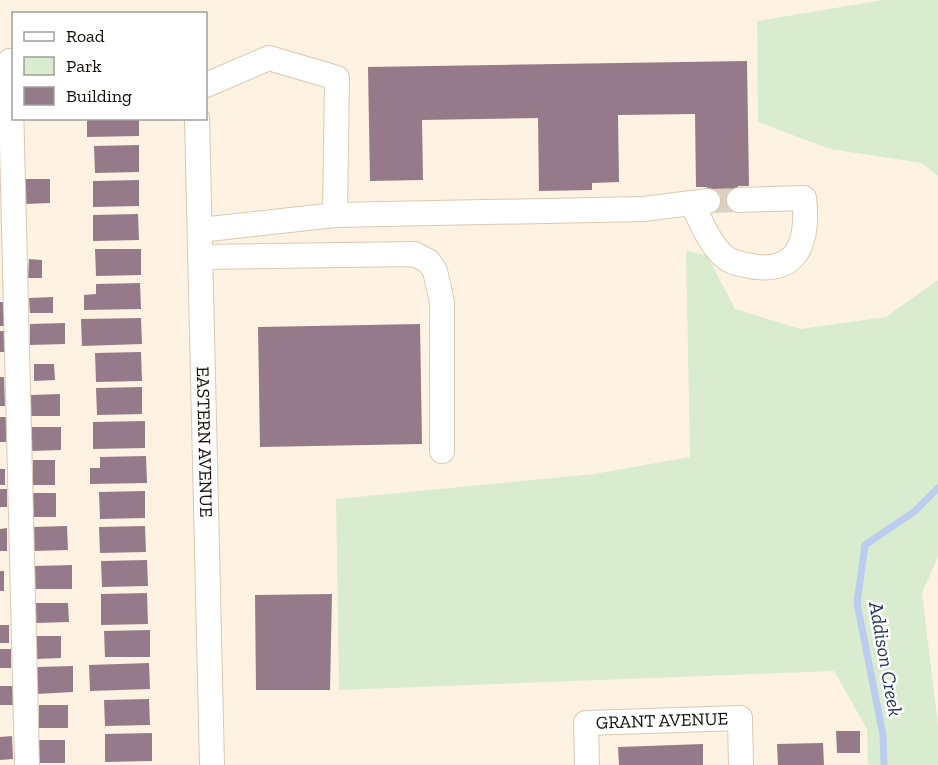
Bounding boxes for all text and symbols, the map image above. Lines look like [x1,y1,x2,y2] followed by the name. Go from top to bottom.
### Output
[12,12,207,120] legend
[66,25,105,47] text: Road
[66,55,102,77] text: Park
[66,85,132,107] text: Building
[192,366,217,518] street label: EASTERN AVENUE
[864,599,908,718] water label: Addison Creek
[595,707,729,734] street label: GRANT AVENUE

